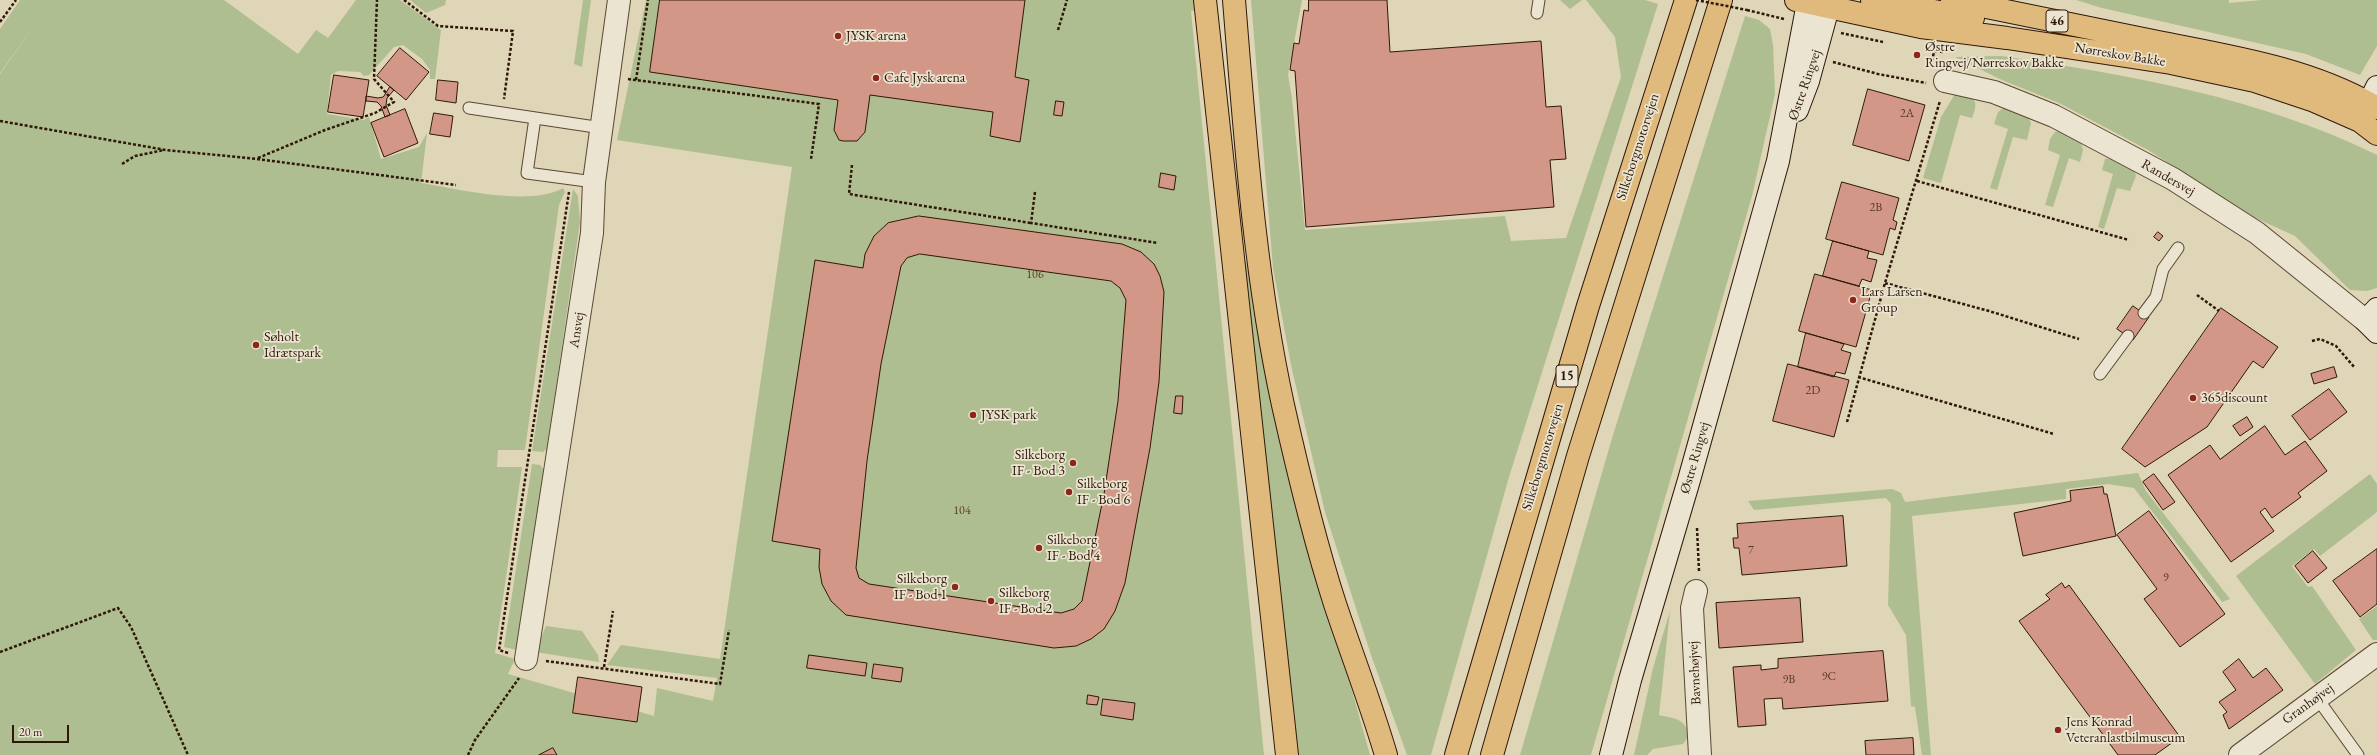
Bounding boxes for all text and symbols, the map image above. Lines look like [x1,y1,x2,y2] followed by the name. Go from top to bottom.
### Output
[2046,10,2068,32] road number: 46
[846,28,906,44] place label: JYSK arena
[833,31,843,41] marker: JYSK arena
[1925,39,2064,72] place label: Østre Ringvej/Nørreskov Bakke
[2073,40,2167,70] street label: Nørreskov Bakke
[1785,47,1825,123] street label: Østre Ringvej
[1912,50,1922,60] marker: Østre Ringvej/Nørreskov Bakke
[884,70,965,86] place label: Cafe Jysk arena
[871,73,881,83] marker: Cafe Jysk arena
[1613,91,1663,203] street label: Silkeborgmotorvejen
[1900,107,1914,121] house number: 2A
[2138,156,2198,200] street label: Randersvej
[1870,201,1882,215] house number: 2B
[1026,268,1044,282] house number: 106
[1861,284,1923,316] place label: Lars Larsen Group
[1848,295,1858,305] marker: Lars Larsen Group
[566,311,588,349] street label: Ansvej
[264,329,321,362] place label: Søholt Idrætspark
[251,340,261,350] marker: Søholt Idrætspark
[1556,365,1578,387] road number: 15
[1806,384,1820,398] house number: 2D
[2201,390,2268,406] place label: 365discount
[2188,393,2198,403] marker: 365discount
[1519,401,1567,513] street label: Silkeborgmotorvejen
[981,407,1037,423] place label: JYSK park
[968,410,978,420] marker: JYSK park
[1677,420,1713,496] street label: Østre Ringvej
[1012,447,1065,480] place label: Silkeborg IF - Bod 3
[1068,458,1078,468] marker: Silkeborg IF - Bod 3
[1077,476,1130,508] place label: Silkeborg IF - Bod 6
[1064,487,1074,497] marker: Silkeborg IF - Bod 6
[953,504,971,518] house number: 104
[1047,532,1100,564] place label: Silkeborg IF - Bod 4
[1034,543,1044,553] marker: Silkeborg IF - Bod 4
[1748,544,1754,558] house number: 7
[894,571,947,604] place label: Silkeborg IF - Bod 1
[2163,571,2169,585] house number: 9
[950,582,960,592] marker: Silkeborg IF - Bod 1
[999,585,1052,618] place label: Silkeborg IF - Bod 2
[986,596,996,606] marker: Silkeborg IF - Bod 2
[1685,641,1705,705] street label: Bavnehøjvej
[1822,670,1836,684] house number: 9C
[1783,673,1795,687] house number: 9B
[2279,680,2337,728] street label: Granhøjvej
[2066,714,2185,746] place label: Jens Konrad Veteranlastbilmuseum
[14,717,71,743] scale bar
[19,724,42,740] text: 20 m
[2053,725,2063,735] marker: Jens Konrad Veteranlastbilmuseum

